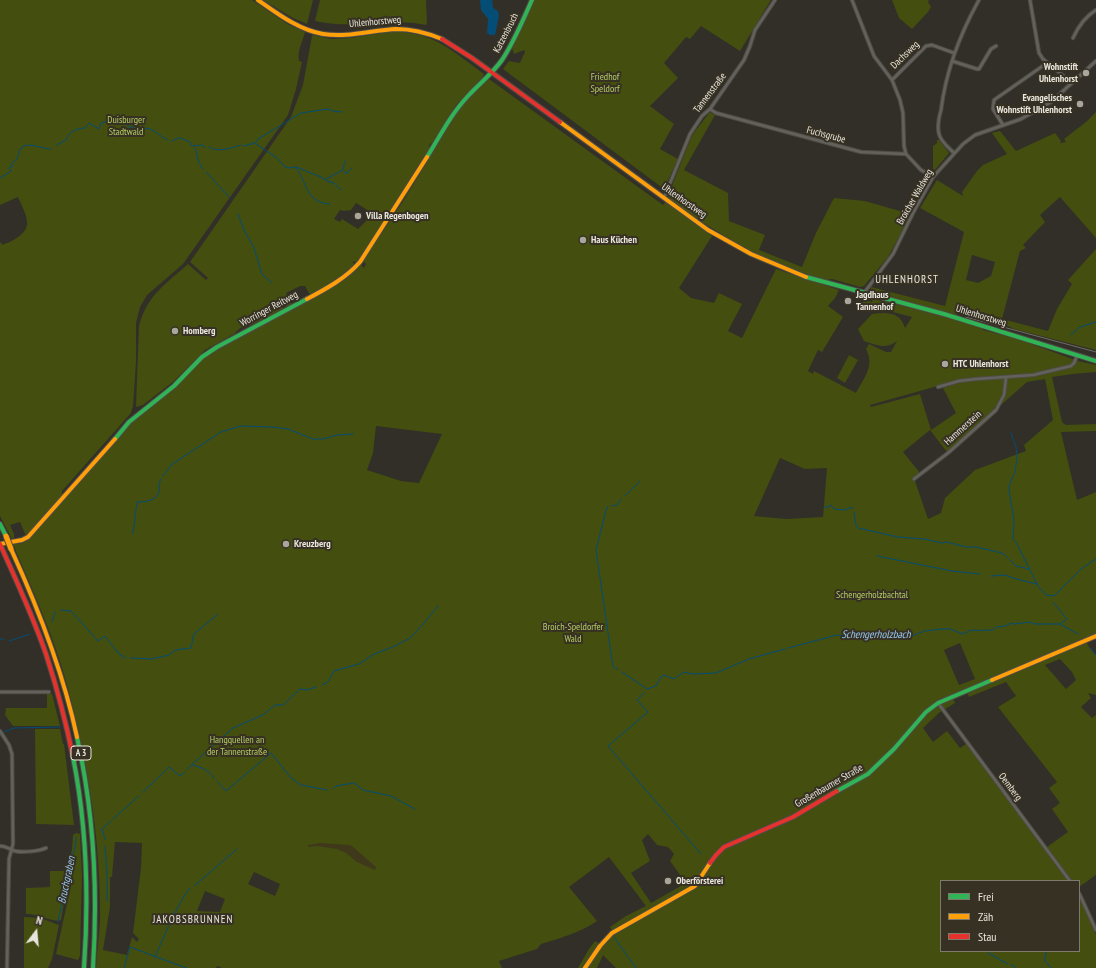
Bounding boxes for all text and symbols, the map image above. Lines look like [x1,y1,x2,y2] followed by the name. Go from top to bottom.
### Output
[491,11,521,55] street label: Katzenbruch
[348,14,402,30] street label: Uhlenhorstweg
[888,39,922,71] street label: Dachsweg
[1039,61,1078,84] place label: Wohnstift Uhlenhorst
[1081,68,1091,78] marker: Wohnstift Uhlenhorst
[590,71,620,94] park label: Friedhof Speldorf
[691,71,729,115] street label: Tannenstraße
[996,92,1072,116] place label: Evangelisches Wohnstift Uhlenhorst
[1075,99,1085,109] marker: Evangelisches Wohnstift Uhlenhorst
[107,114,145,138] park label: Duisburger Stadtwald
[805,124,847,146] street label: Fuchsgrube
[894,167,936,227] street label: Broicher Waldweg
[659,181,709,221] street label: Uhlenhorstweg
[366,210,429,222] place label: Villa Regenbogen
[353,211,363,221] marker: Villa Regenbogen
[591,234,637,246] place label: Haus Küchen
[578,235,588,245] marker: Haus Küchen
[875,273,939,287] district label: UHLENHORST
[238,289,300,329] street label: Worringer Reitweg
[856,289,893,312] place label: Jagdhaus Tannenhof
[843,296,853,306] marker: Jagdhaus Tannenhof
[954,303,1008,329] street label: Uhlenhorstweg
[183,325,215,337] place label: Homberg
[170,326,180,336] marker: Homberg
[953,358,1009,370] place label: HTC Uhlenhorst
[940,359,950,369] marker: HTC Uhlenhorst
[942,408,984,448] street label: Hammerstein
[294,538,331,550] place label: Kreuzberg
[281,539,291,549] marker: Kreuzberg
[836,589,908,601] park label: Schengerholzbachtal
[543,621,603,644] park label: Broich-Speldorfer Wald
[841,628,911,642] water label: Schengerholzbach
[207,734,267,758] park label: Hangquellen an der Tannenstraße
[71,746,91,760] road number: A 3
[793,762,865,810] street label: Großenbaumer Straße
[996,771,1024,803] street label: Oemberg
[56,855,78,905] water label: Bruchgraben
[676,875,723,887] place label: Oberförsterei
[663,876,673,886] marker: Oberförsterei
[940,880,1080,952] legend
[978,889,994,904] text: Frei
[978,909,993,924] text: Zäh
[16,912,56,952] north arrow
[35,913,44,928] text: N
[153,913,233,927] district label: JAKOBSBRUNNEN
[978,929,996,944] text: Stau

